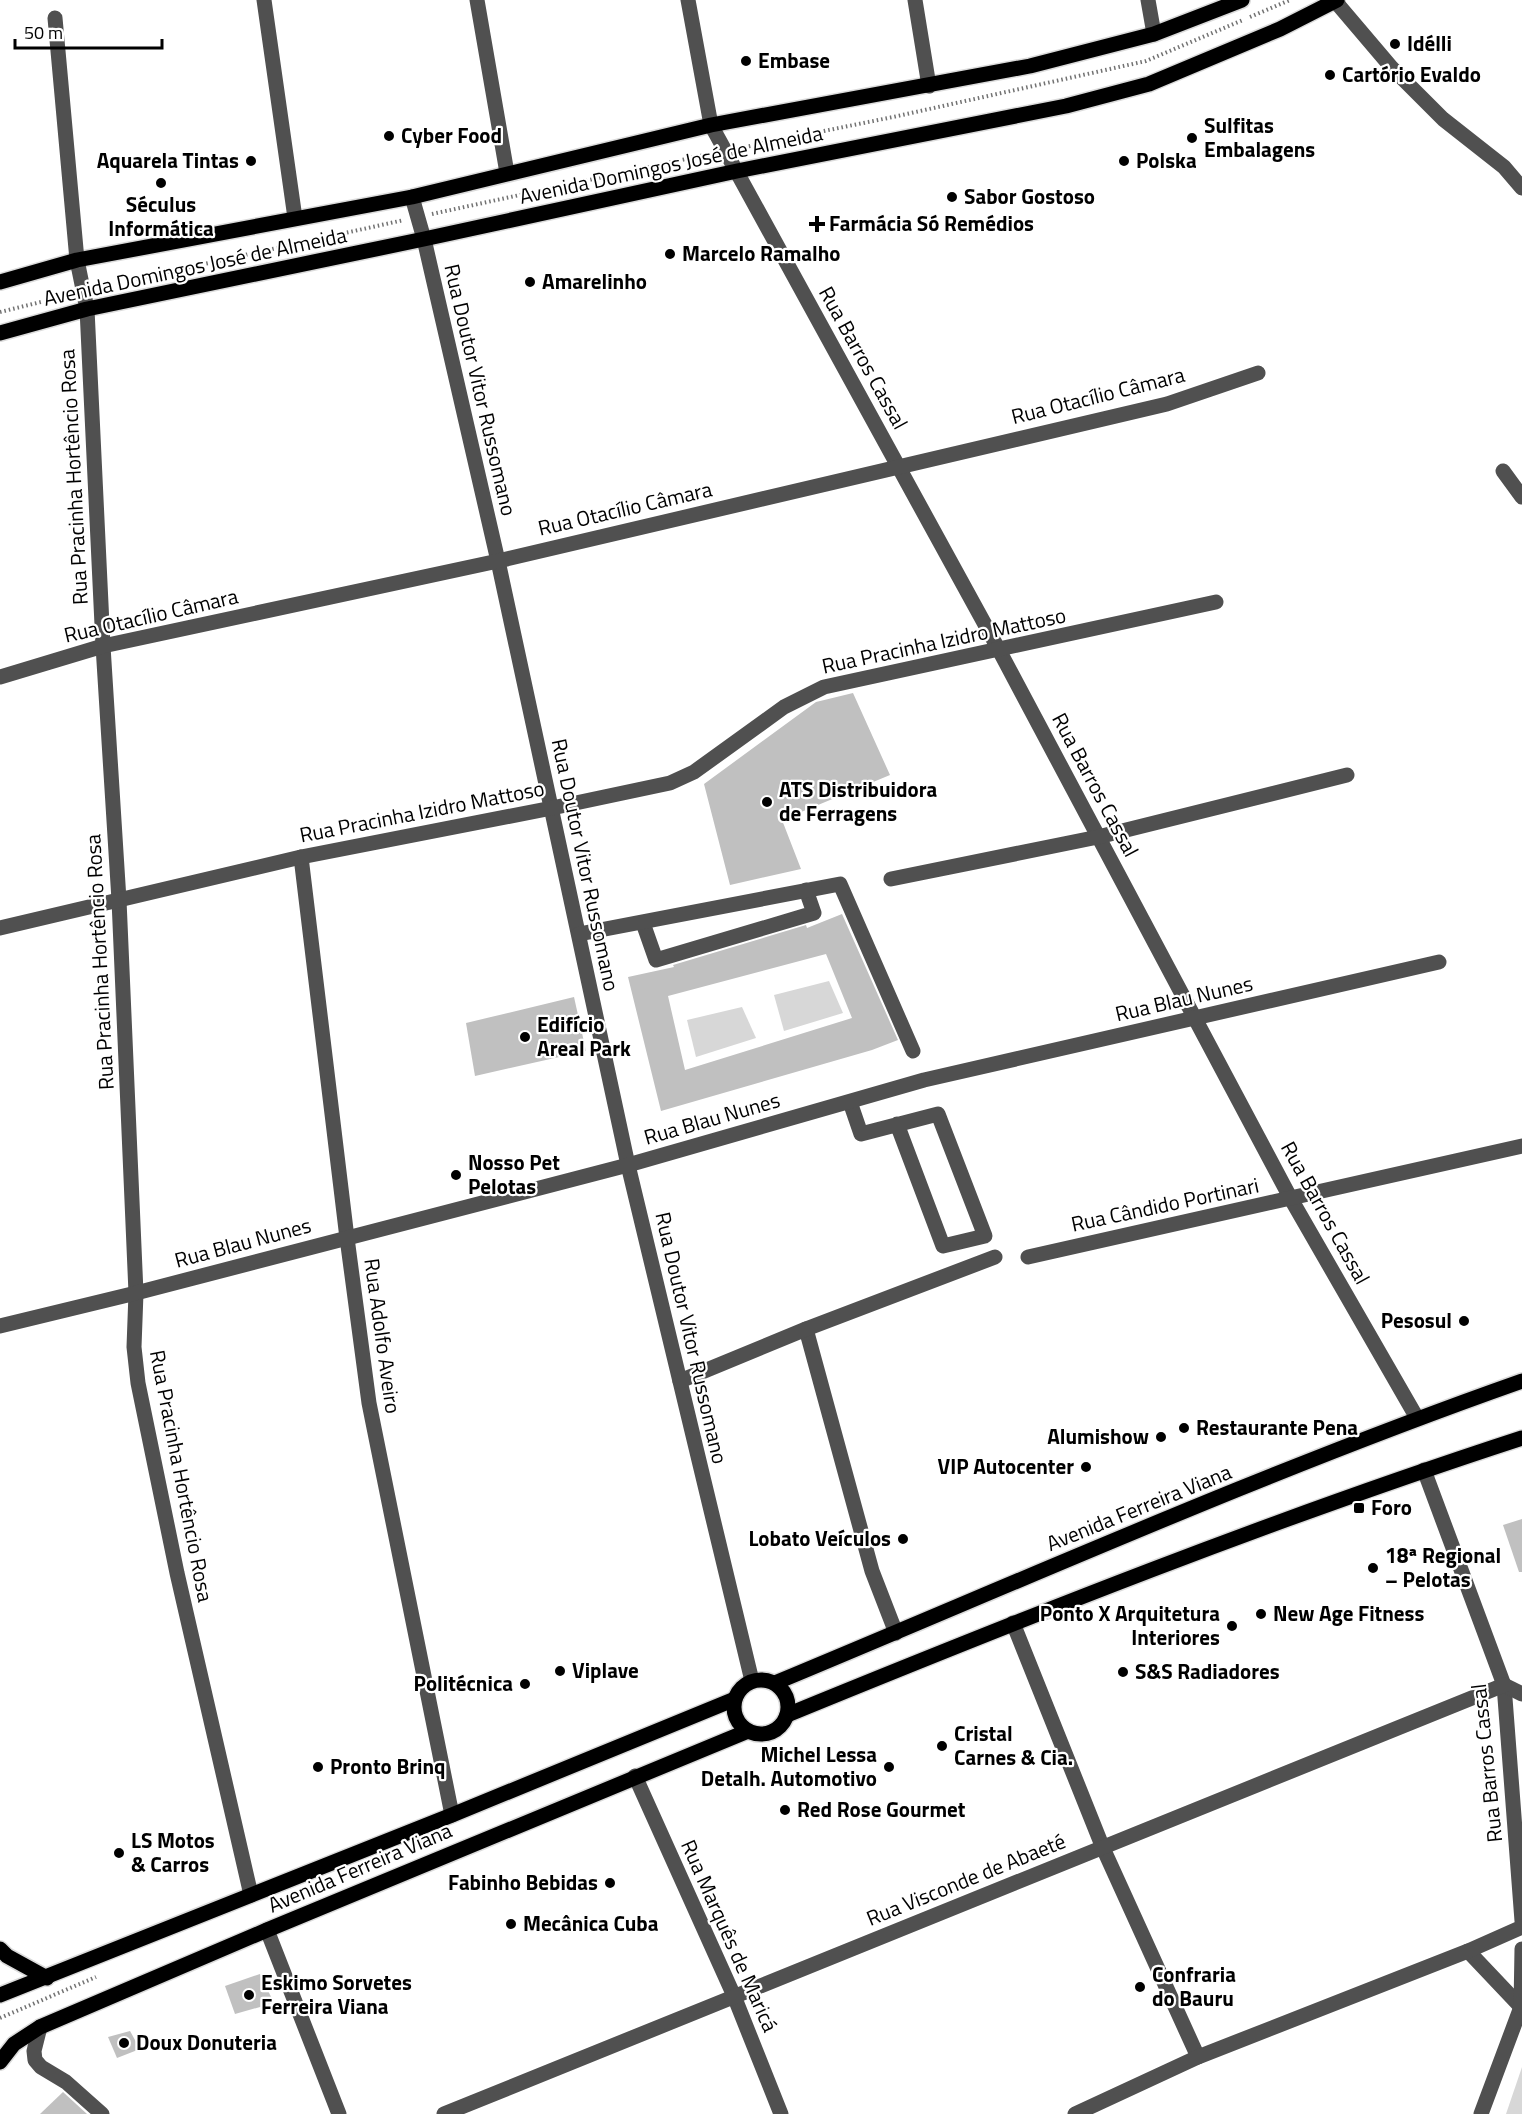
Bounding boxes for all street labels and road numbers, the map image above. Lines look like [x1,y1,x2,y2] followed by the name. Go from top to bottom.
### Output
[516,116,826,212] street label: Avenida Domingos José de Almeida
[40,218,350,314] street label: Avenida Domingos José de Almeida
[436,261,526,519] street label: Rua Doutor Vitor Russomano
[811,280,916,435] street label: Rua Barros Cassal
[50,348,96,606] street label: Rua Pracinha Hortêncio Rosa
[1008,358,1188,432] street label: Rua Otacílio Câmara
[535,472,715,544] street label: Rua Otacílio Câmara
[61,579,241,651] street label: Rua Otacílio Câmara
[819,598,1069,682] street label: Rua Pracinha Izidro Mattoso
[1044,707,1147,862] street label: Rua Barros Cassal
[544,736,628,994] street label: Rua Doutor Vitor Russomano
[297,772,547,850] street label: Rua Pracinha Izidro Mattoso
[76,833,122,1091] street label: Rua Pracinha Hortêncio Rosa
[1112,967,1256,1029] street label: Rua Blau Nunes
[640,1083,784,1153] street label: Rua Blau Nunes
[1273,1135,1378,1290] street label: Rua Barros Cassal
[1068,1168,1262,1240] street label: Rua Cândido Portinari
[171,1208,315,1276] street label: Rua Blau Nunes
[647,1209,737,1467] street label: Rua Doutor Vitor Russomano
[356,1256,410,1416] street label: Rua Adolfo Aveiro
[142,1347,222,1605] street label: Rua Pracinha Hortêncio Rosa
[1041,1455,1236,1559] street label: Avenida Ferreira Viana
[1462,1682,1510,1844] street label: Rua Barros Cassal
[263,1814,457,1920] street label: Avenida Ferreira Viana
[861,1824,1070,1934] street label: Rua Visconde de Abaeté
[673,1834,787,2037] street label: Rua Marquês de Maricá

